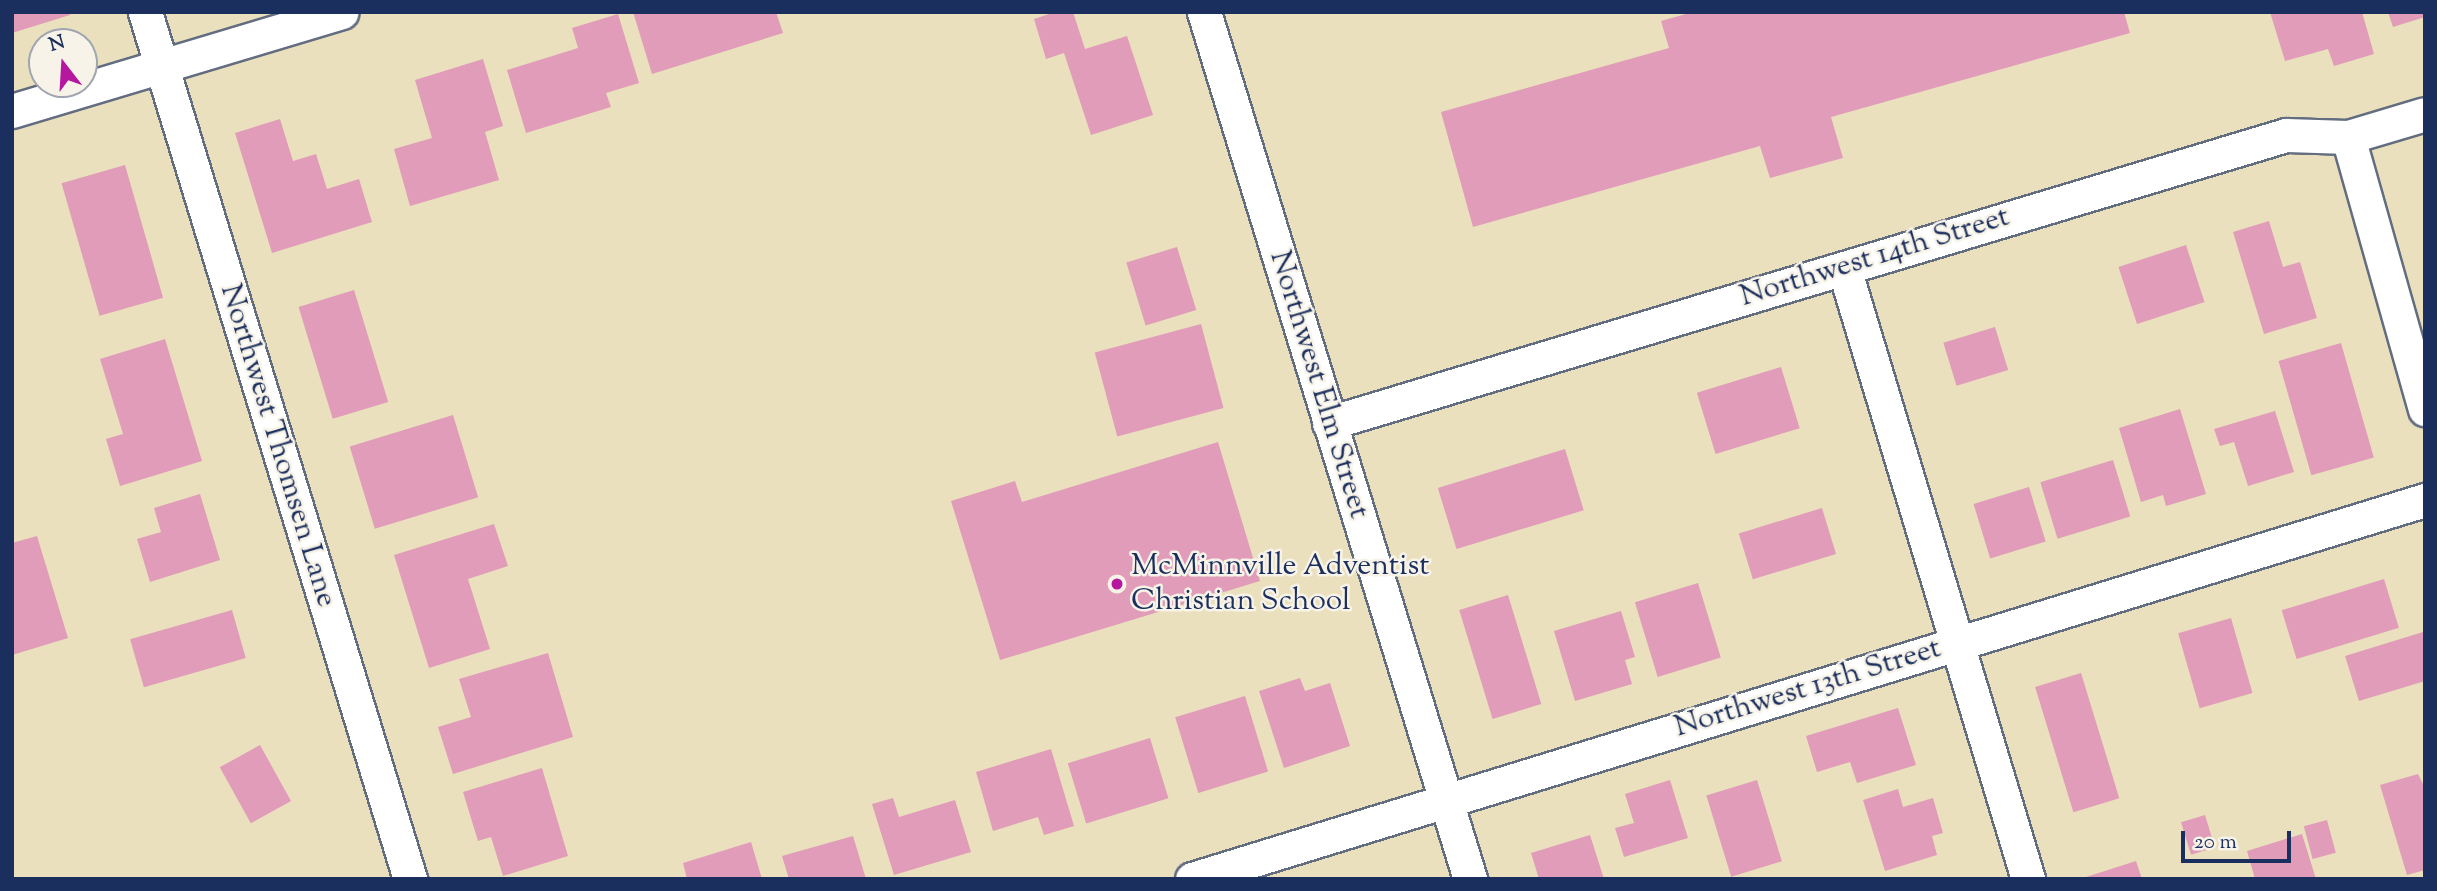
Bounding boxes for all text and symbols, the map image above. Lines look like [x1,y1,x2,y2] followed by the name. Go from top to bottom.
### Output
[28,28,98,98] north arrow
[46,29,68,59] text: N
[1736,200,2014,316] street label: Northwest 14th Street
[1260,247,1376,523] street label: Northwest Elm Street
[211,280,343,612] street label: Northwest Thomsen Lane
[1131,549,1430,620] place label: McMinnville Adventist Christian School
[1109,576,1125,592] marker: McMinnville Adventist Christian School
[1671,631,1945,747] street label: Northwest 13th Street
[2185,818,2295,862] scale bar
[2194,828,2237,858] text: 20 m

